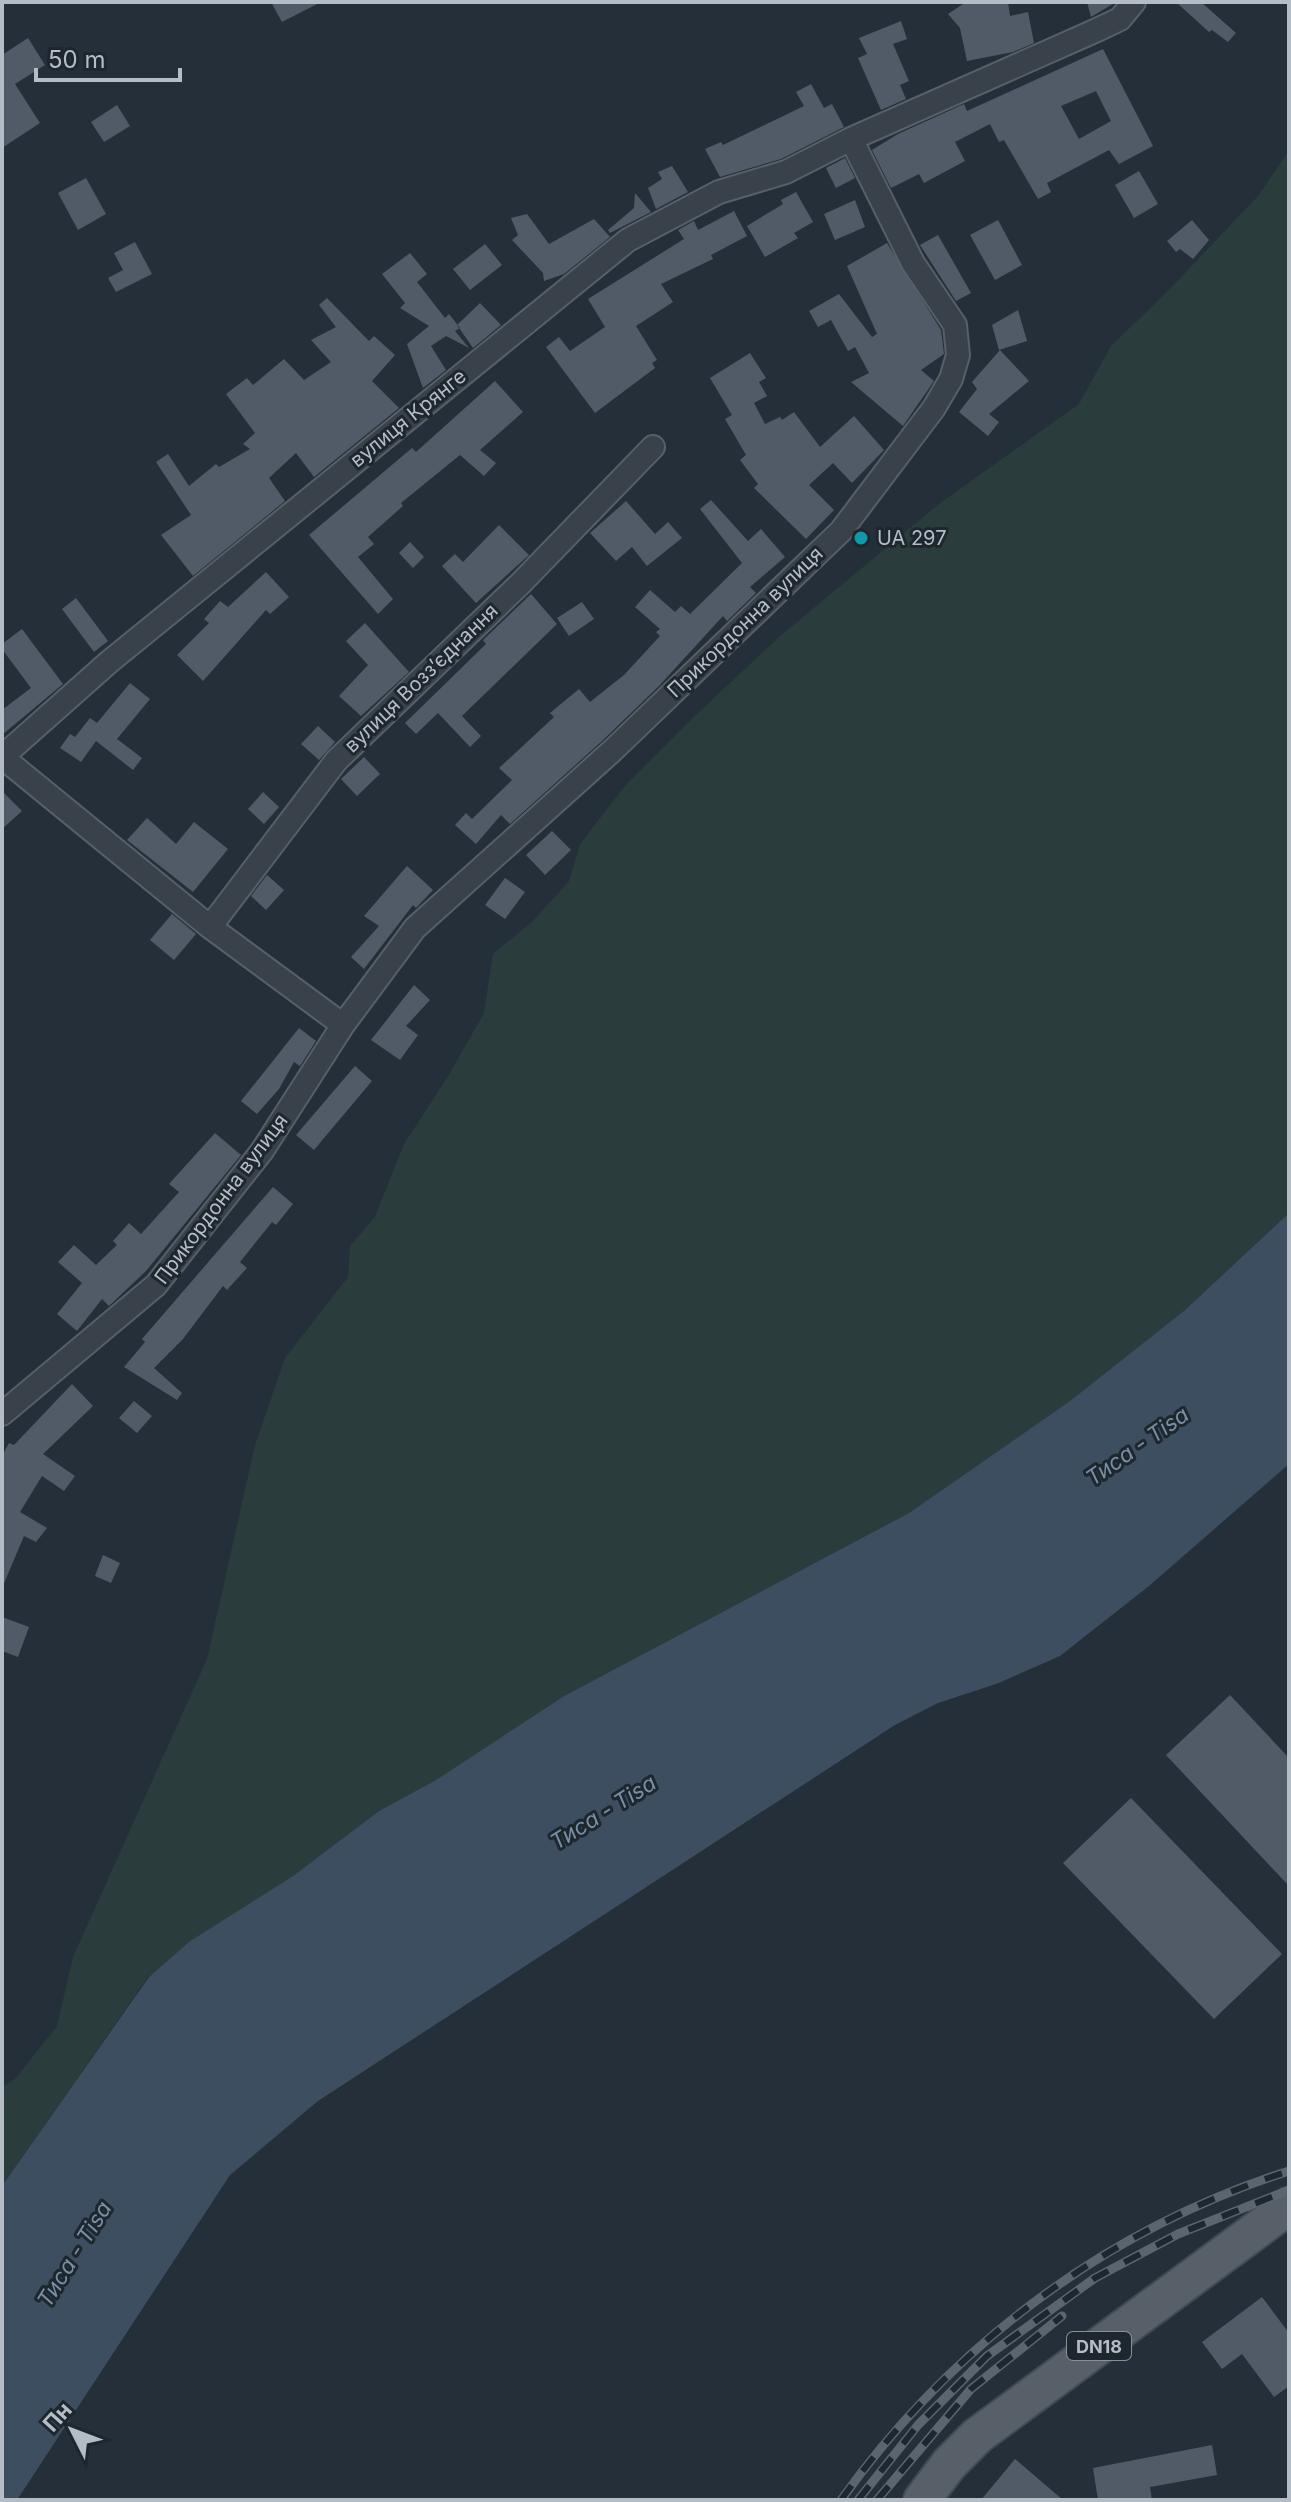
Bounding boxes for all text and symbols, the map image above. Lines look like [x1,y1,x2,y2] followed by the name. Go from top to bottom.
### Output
[36,32,180,82] scale bar
[48,45,106,74] text: 50 m
[345,364,471,472] street label: вулиця Крянге
[877,526,946,550] place label: UA 297
[852,529,870,547] marker: UA 297
[662,542,828,702] street label: Прикордонна вулиця
[339,599,503,757] street label: вулиця Воззʼєднання
[149,1109,293,1289] street label: Прикордонна вулиця
[1081,1401,1193,1491] water label: Тиса - Tisa
[545,1769,661,1855] water label: Тиса - Tisa
[31,2196,117,2312] water label: Тиса - Tisa
[1067,2332,1131,2360] road number: DN18
[32,2390,112,2470] north arrow
[37,2397,77,2437] text: Пн

